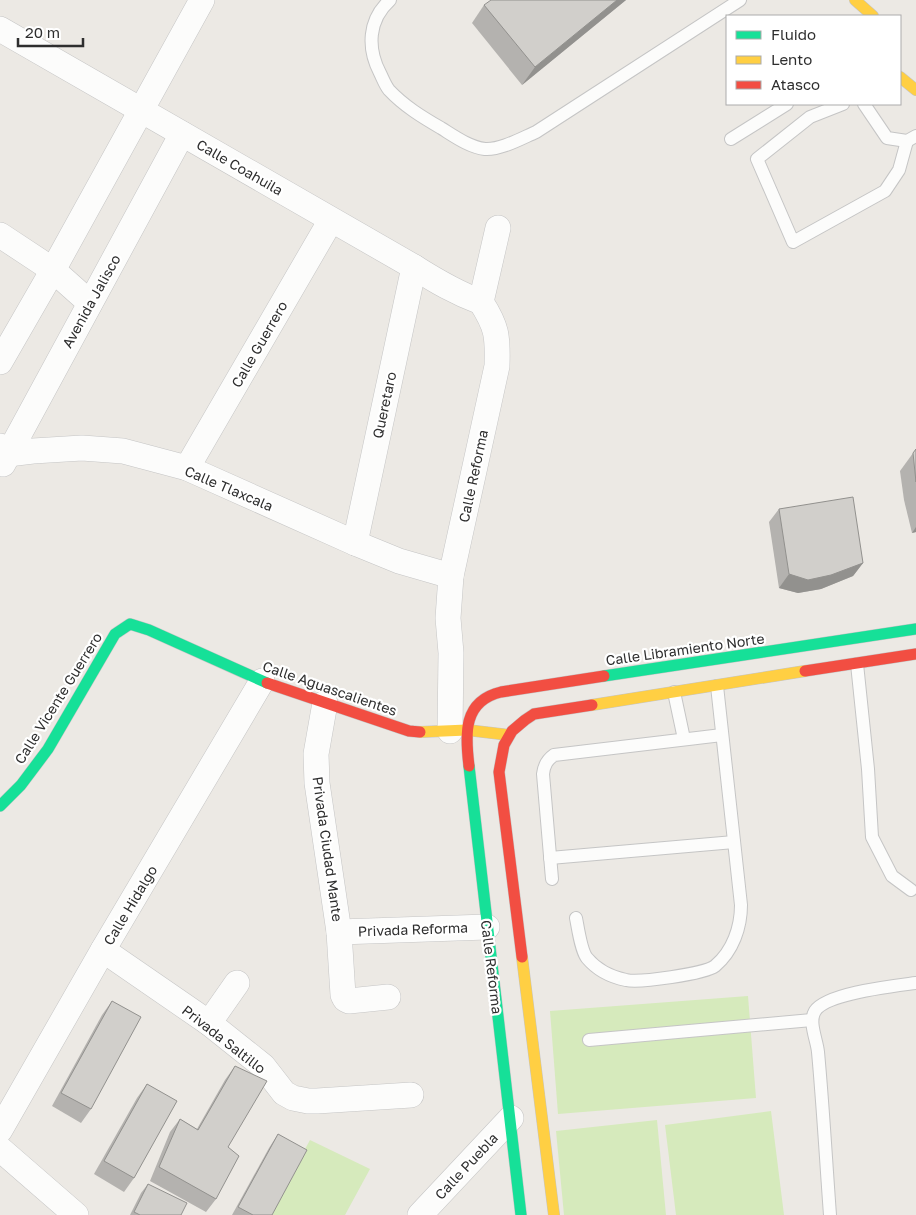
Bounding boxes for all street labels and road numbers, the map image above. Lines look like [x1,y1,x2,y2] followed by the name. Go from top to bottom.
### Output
[194,135,286,199] street label: Calle Coahuila
[58,251,124,351] street label: Avenida Jalisco
[227,298,291,390] street label: Calle Guerrero
[369,370,399,440] street label: Queretaro
[455,428,491,524] street label: Calle Reforma
[182,462,276,514] street label: Calle Tlaxcala
[11,629,105,767] street label: Calle Vicente Guerrero
[605,629,765,669] street label: Calle Libramiento Norte
[261,657,399,719] street label: Calle Aguascalientes
[309,775,347,923] street label: Privada Ciudad Mante
[100,862,160,948] street label: Calle Hidalgo
[358,919,468,939] street label: Privada Reforma
[478,919,506,1015] street label: Calle Reforma
[179,1001,269,1077] street label: Privada Saltillo
[431,1129,501,1203] street label: Calle Puebla

